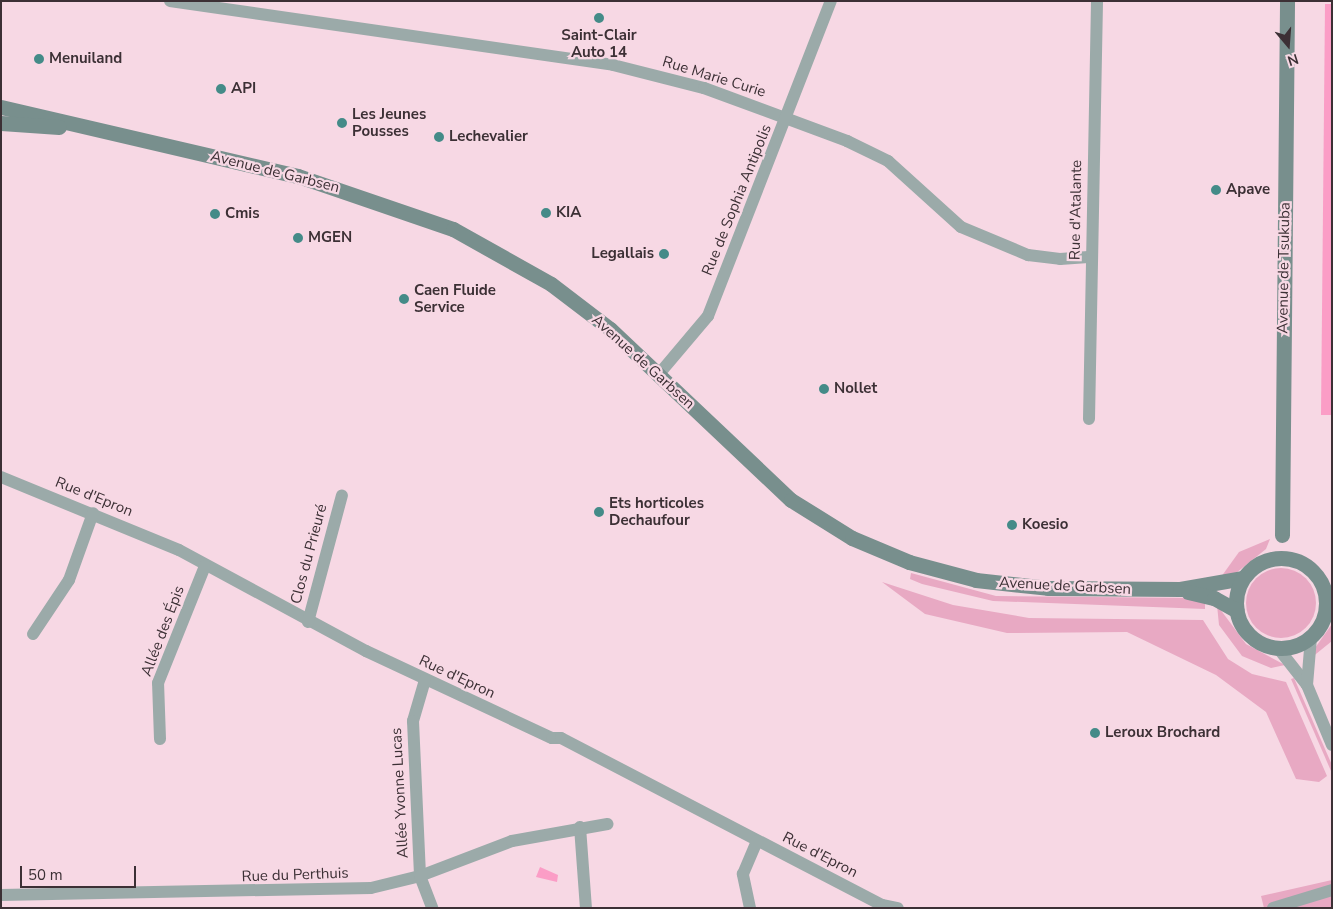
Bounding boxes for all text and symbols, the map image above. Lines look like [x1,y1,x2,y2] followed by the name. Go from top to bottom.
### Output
[593,12,605,24] marker: Saint-Clair Auto 14
[1263,20,1313,70] north arrow
[561,26,637,61] place label: Saint-Clair Auto 14
[1285,49,1301,70] text: N
[49,50,122,68] place label: Menuiland
[33,53,45,65] marker: Menuiland
[660,53,768,101] street label: Rue Marie Curie
[231,80,256,98] place label: API
[215,83,227,95] marker: API
[352,105,426,140] place label: Les Jeunes Pousses
[336,117,348,129] marker: Les Jeunes Pousses
[698,122,776,278] street label: Rue de Sophia Antipolis
[449,128,528,146] place label: Lechevalier
[433,131,445,143] marker: Lechevalier
[209,147,341,197] street label: Avenue de Garbsen
[1066,160,1086,260] street label: Rue d'Atalante
[1226,181,1270,199] place label: Apave
[1210,184,1222,196] marker: Apave
[1274,202,1294,334] street label: Avenue de Tsukuba
[556,204,581,222] place label: KIA
[225,205,259,223] place label: Cmis
[540,207,552,219] marker: KIA
[209,208,221,220] marker: Cmis
[308,229,352,247] place label: MGEN
[292,232,304,244] marker: MGEN
[591,245,654,263] place label: Legallais
[658,248,670,260] marker: Legallais
[414,281,496,316] place label: Caen Fluide Service
[398,293,410,305] marker: Caen Fluide Service
[588,311,698,413] street label: Avenue de Garbsen
[834,380,877,398] place label: Nollet
[818,383,830,395] marker: Nollet
[53,473,135,521] street label: Rue d'Epron
[609,494,704,529] place label: Ets horticoles Dechaufour
[287,502,331,606] street label: Clos du Prieuré
[593,506,605,518] marker: Ets horticoles Dechaufour
[1022,516,1068,534] place label: Koesio
[1006,519,1018,531] marker: Koesio
[999,574,1131,598] street label: Avenue de Garbsen
[137,583,189,679] street label: Allée des Épis
[416,652,498,702] street label: Rue d'Epron
[1105,724,1220,742] place label: Leroux Brochard
[388,727,412,859] street label: Allée Yvonne Lucas
[1089,727,1101,739] marker: Leroux Brochard
[779,828,861,882] street label: Rue d'Epron
[22,856,139,888] scale bar
[241,864,349,886] street label: Rue du Perthuis
[28,865,63,885] text: 50 m

